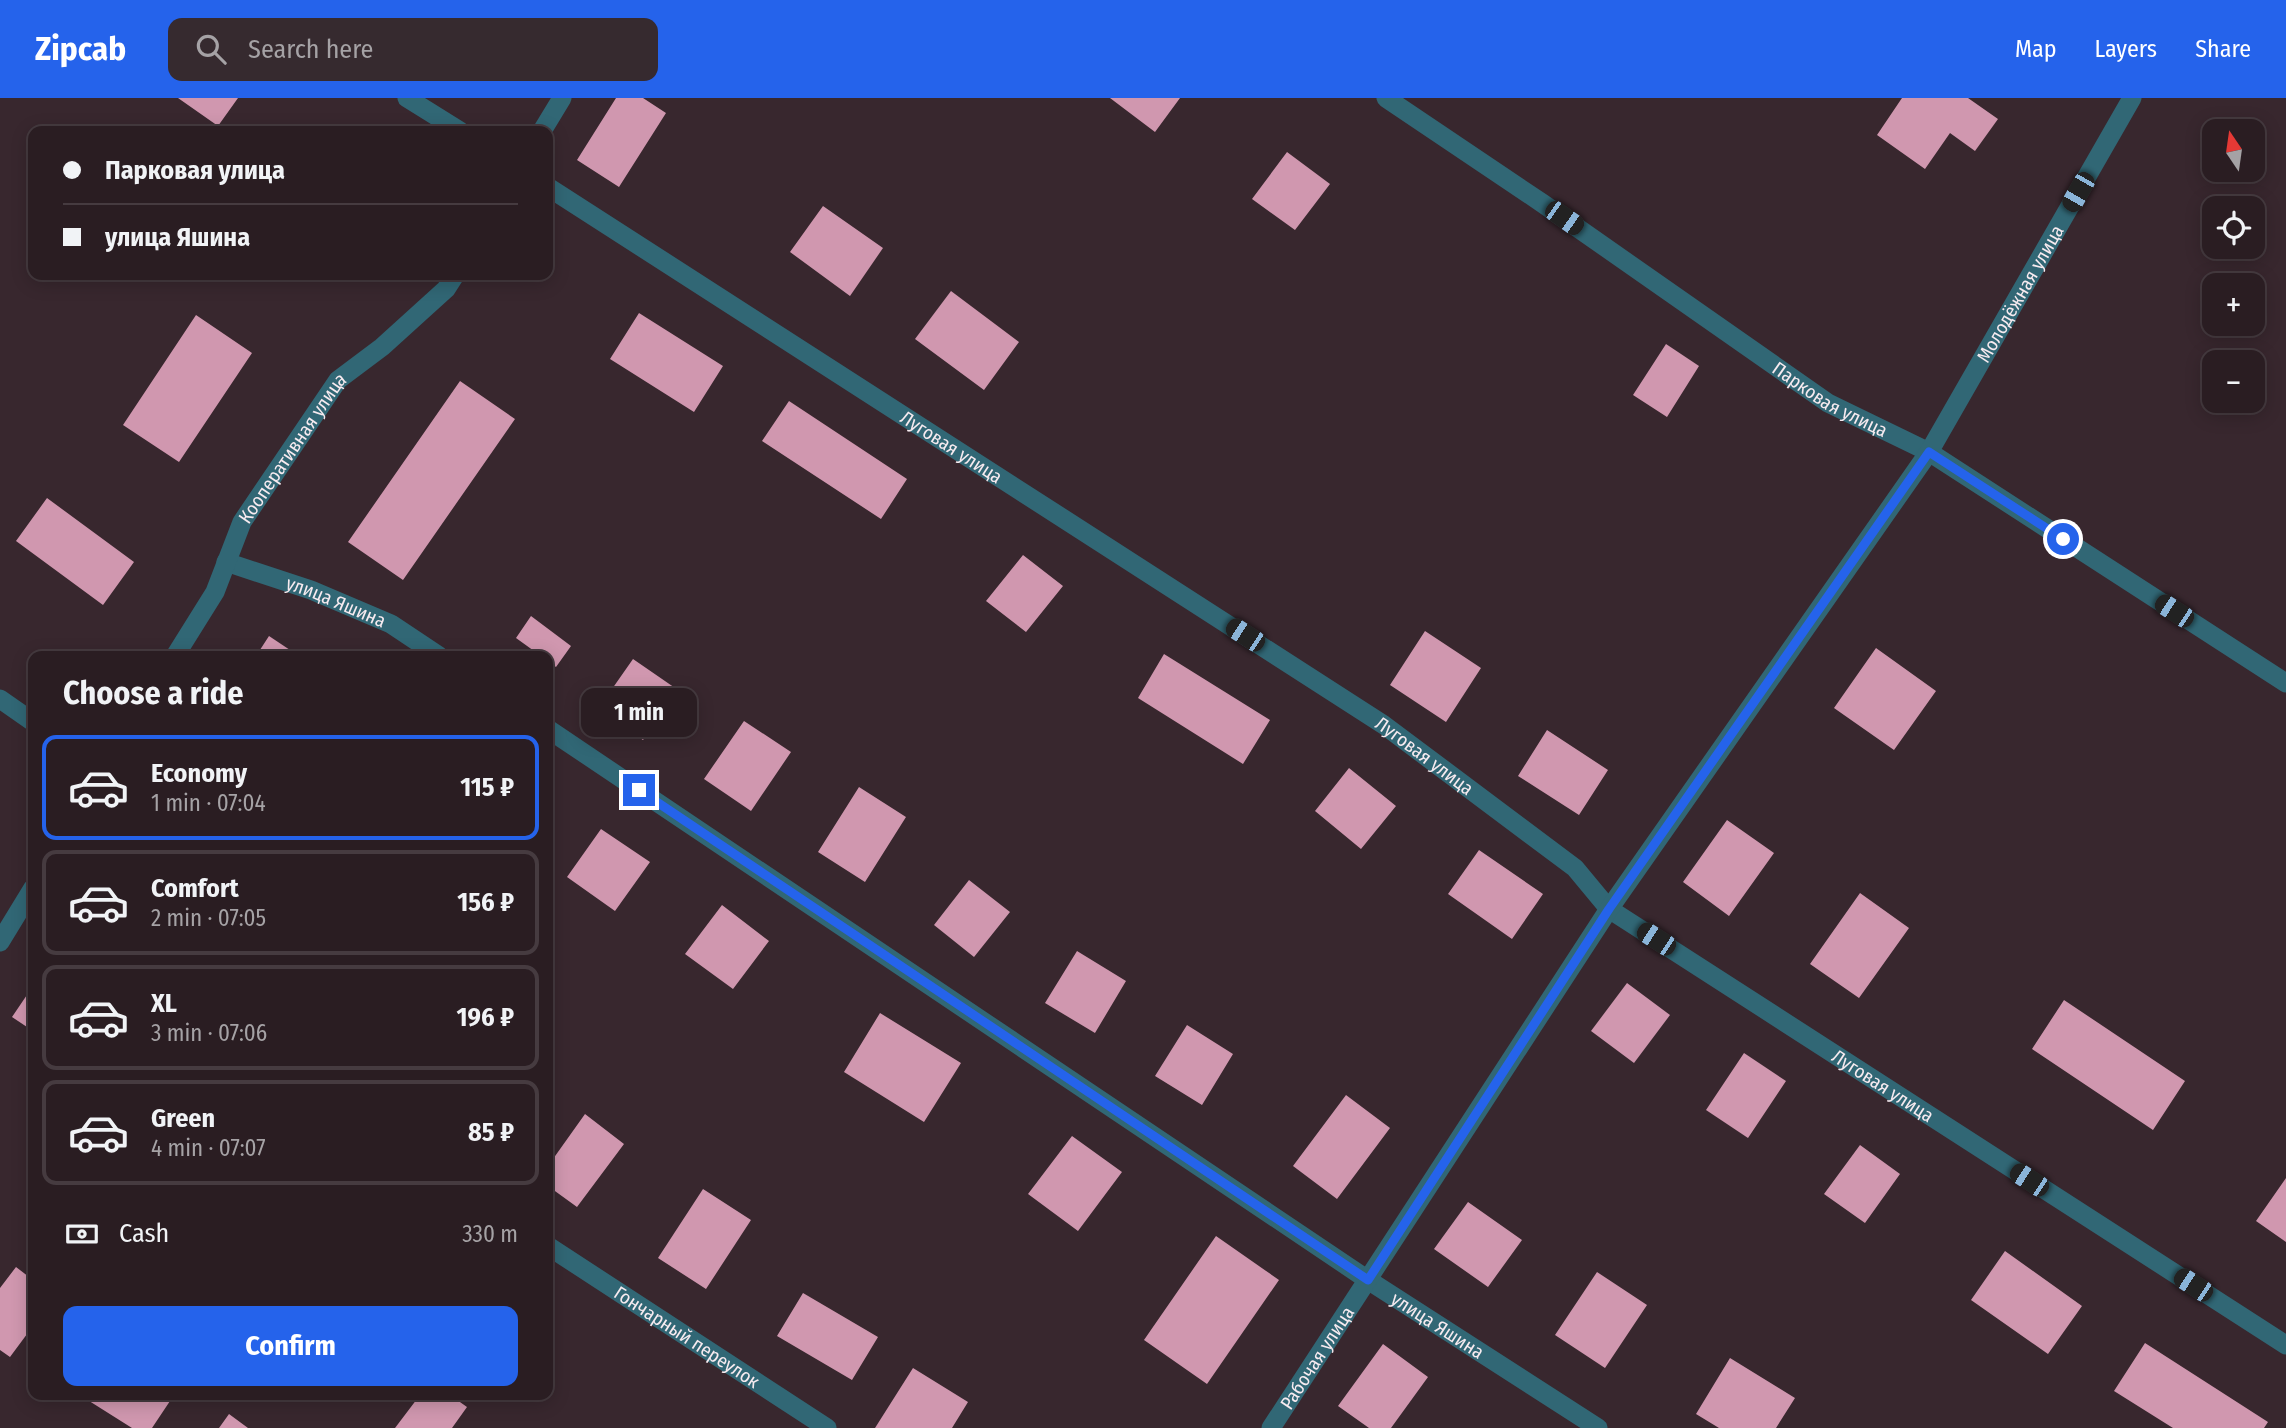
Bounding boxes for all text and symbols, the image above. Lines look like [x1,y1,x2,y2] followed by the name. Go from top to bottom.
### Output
[168,18,658,81] search box
[35,29,126,69] text: Zipcab
[192,30,230,68] icon: search
[248,34,373,65] text: Search here
[2015,35,2057,63] text: Map
[2095,35,2157,63] text: Layers
[2195,35,2251,63] text: Share
[2202,119,2264,182] north arrow
[2202,119,2265,413] map controls
[105,155,285,186] text: Парковая улица
[2059,169,2098,215] car
[2202,196,2265,259] button: locate
[1541,197,1588,239] car
[1972,221,2069,367] street label: Молодёжная улица
[105,222,250,253] text: улица Яшина
[2202,273,2265,336] button: +
[2202,350,2265,413] button: −
[1768,357,1891,442] street label: Парковая улица
[234,367,350,528] street label: Кооперативная улица
[896,406,1007,488] street label: Луговая улица
[2047,523,2079,555] route start
[283,572,389,632] street label: улица Яшина
[2151,591,2198,631] car
[1222,615,1269,655] car
[63,674,244,712] text: Choose a ride
[581,688,697,738] callout: 1 min
[614,698,664,726] text: 1 min
[1371,712,1478,800] street label: Луговая улица
[67,756,130,819] icon: car
[151,758,247,789] text: Economy
[460,772,514,803] text: 115 ₽
[623,774,655,806] route end
[151,789,266,817] text: 1 min · 07:04
[67,871,130,934] icon: car
[151,873,239,904] text: Comfort
[457,887,514,918] text: 156 ₽
[151,904,266,932] text: 2 min · 07:05
[1633,919,1680,959] car
[67,986,130,1049] icon: car
[151,988,177,1019] text: XL
[456,1002,514,1033] text: 196 ₽
[151,1019,267,1047] text: 3 min · 07:06
[1827,1045,1938,1127] street label: Луговая улица
[67,1101,130,1164] icon: car
[151,1103,215,1134] text: Green
[468,1117,514,1148] text: 85 ₽
[151,1134,265,1162] text: 4 min · 07:07
[2006,1160,2053,1200] car
[63,1215,101,1253] icon: cash
[119,1218,169,1249] text: Cash
[462,1220,518,1248] text: 330 m
[2170,1265,2217,1305] car
[610,1281,764,1393] street label: Гончарный переулок
[1387,1287,1488,1364] street label: улица Яшина
[1275,1302,1359,1414] street label: Рабочая улица
[63,1306,518,1386] button: Confirm

